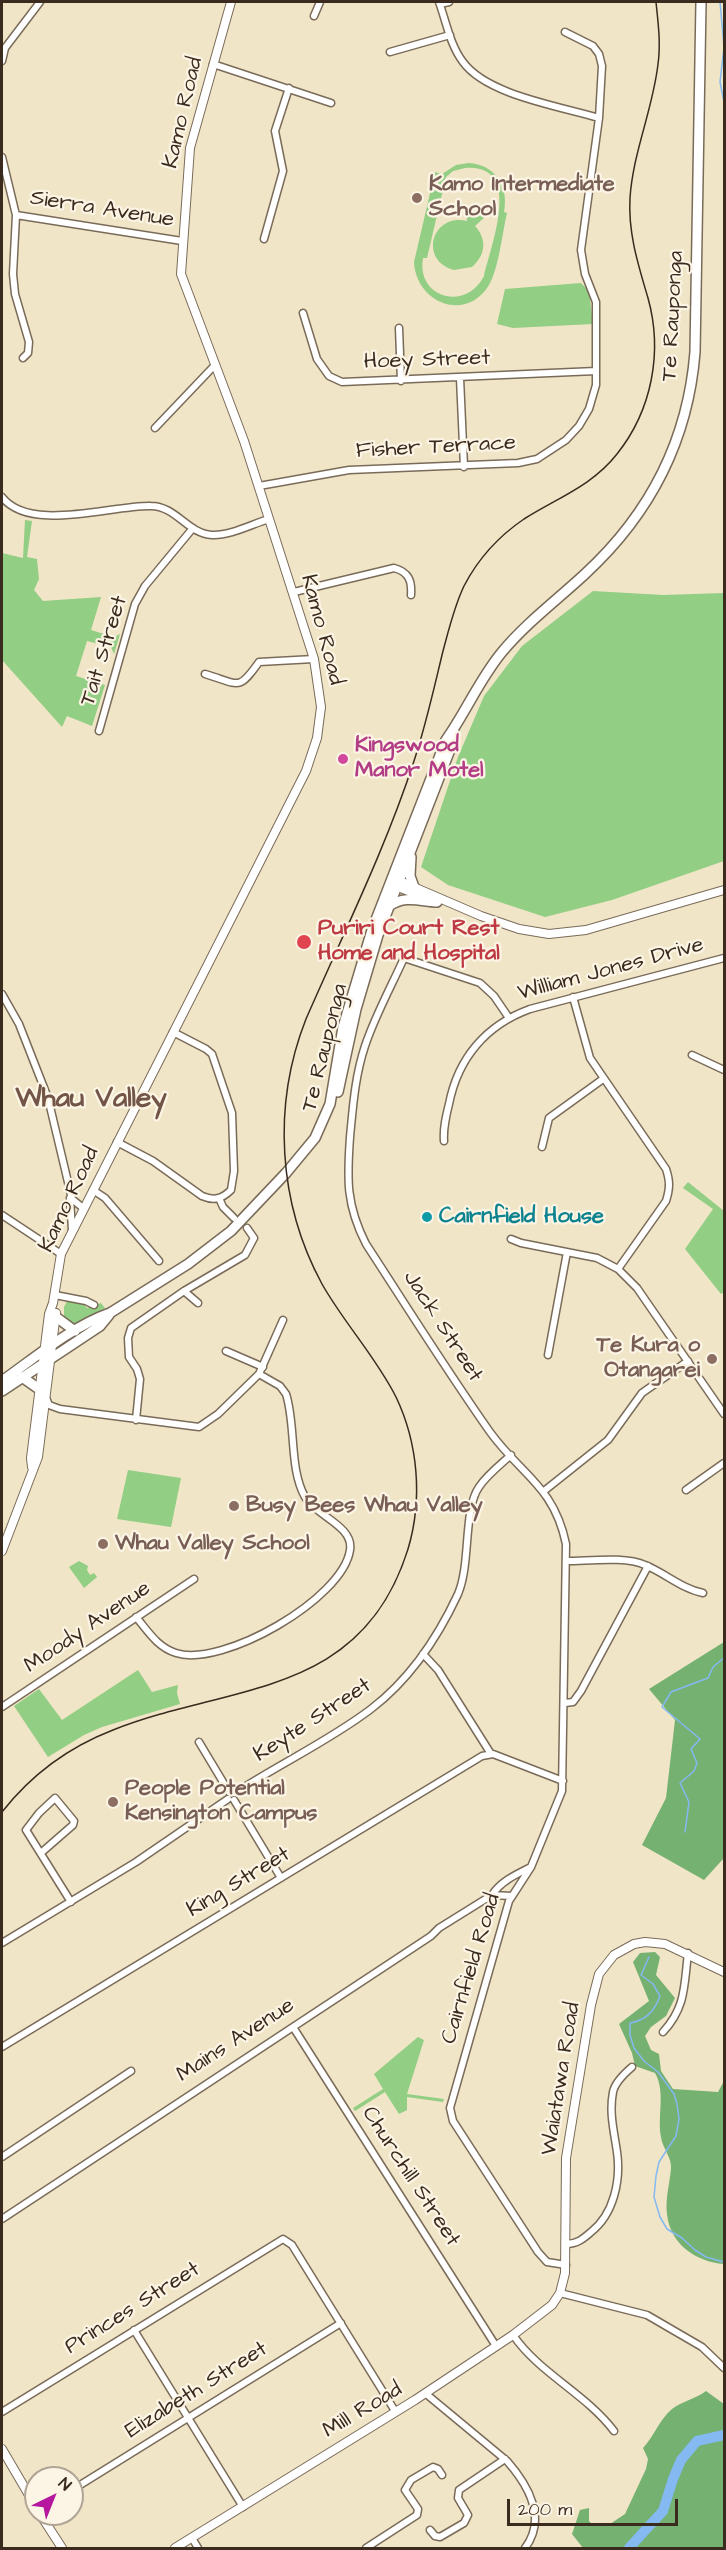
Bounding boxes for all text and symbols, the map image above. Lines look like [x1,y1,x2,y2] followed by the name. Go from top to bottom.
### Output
[158,55,210,171] street label: Kamo Road
[429,172,615,224] place label: Kamo Intermediate School
[28,186,176,234] street label: Sierra Avenue
[410,191,424,205] marker: Kamo Intermediate School
[657,250,691,382] street label: Te Rauponga
[363,346,491,376] street label: Hoey Street
[355,431,517,465] street label: Fisher Terrace
[294,572,348,688] street label: Kamo Road
[76,593,134,709] street label: Tait Street
[355,733,484,784] place label: Kingswood Manor Motel
[336,752,350,766] marker: Kingswood Manor Motel
[318,916,500,968] place label: Puriri Court Rest Home and Hospital
[295,933,313,951] marker: Puriri Court Rest Home and Hospital
[515,933,707,1007] street label: William Jones Drive
[297,981,355,1115] street label: Te Rauponga
[16,1083,166,1117] district label: Whau Valley
[34,1143,106,1257] street label: Kamo Road
[439,1204,604,1230] place label: Cairnfield House
[420,1210,434,1224] marker: Cairnfield House
[396,1267,488,1387] street label: Jack Street
[597,1333,700,1384] place label: Te Kura o Otangarei
[705,1352,719,1366] marker: Te Kura o Otangarei
[246,1493,483,1519] place label: Busy Bees Whau Valley
[227,1499,241,1513] marker: Busy Bees Whau Valley
[115,1531,310,1557] place label: Whau Valley School
[96,1537,110,1551] marker: Whau Valley School
[20,1576,156,1680] street label: Moody Avenue
[249,1673,377,1769] street label: Keyte Street
[125,1776,317,1828] place label: People Potential Kensington Campus
[106,1795,120,1809] marker: People Potential Kensington Campus
[183,1842,295,1924] street label: King Street
[437,1891,507,2047] street label: Cairnfield Road
[172,1993,300,2089] street label: Mains Avenue
[537,2000,587,2158] street label: Waiatawa Road
[355,2102,465,2252] street label: Churchill Street
[61,2257,205,2361] street label: Princes Street
[121,2337,273,2445] street label: Elizabeth Street
[319,2377,407,2445] street label: Mill Road
[24,2466,84,2526] north arrow
[54,2473,76,2496] text: N
[510,2487,681,2525] scale bar
[518,2497,572,2522] text: 200 m

